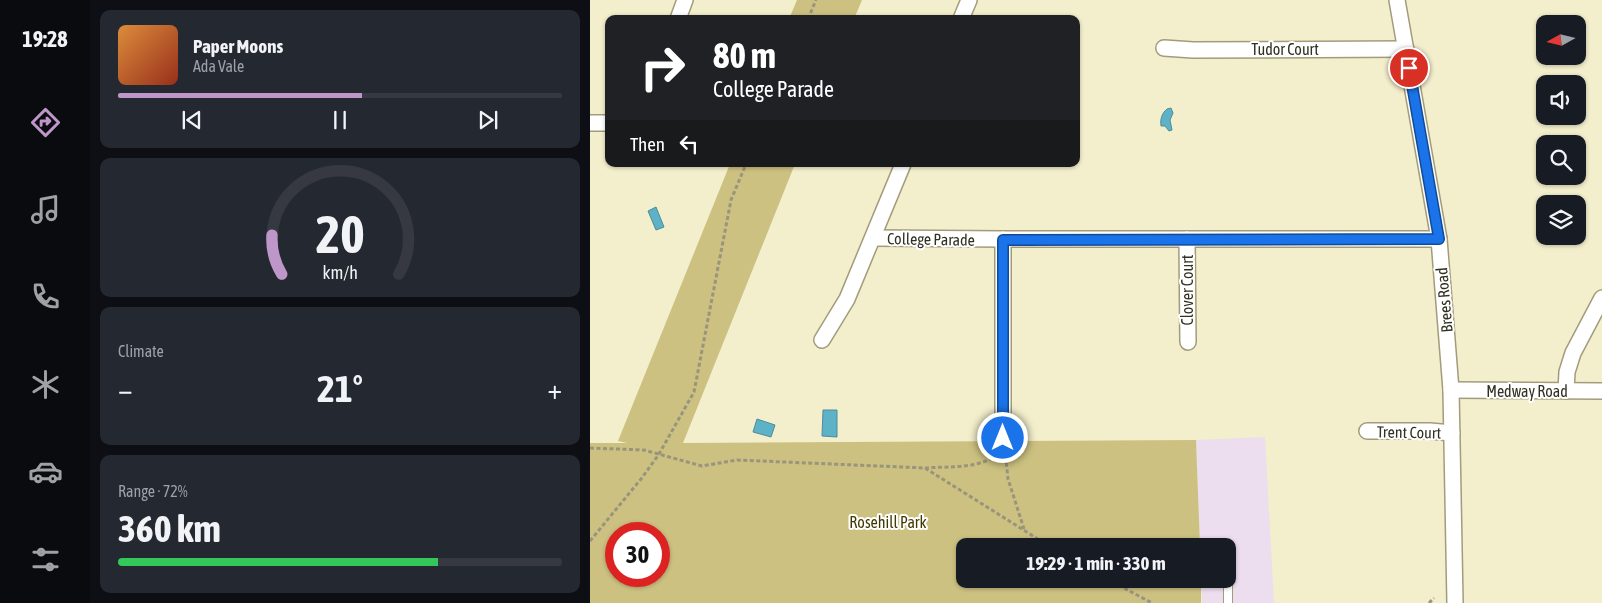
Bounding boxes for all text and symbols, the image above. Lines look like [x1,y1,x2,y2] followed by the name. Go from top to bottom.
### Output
[1536,15,1586,65] north arrow
[1536,15,1586,245] map controls
[22,26,68,52] text: 19:28
[193,35,283,57] text: Paper Moons
[630,35,695,100] icon: right
[713,35,776,75] text: 80 m
[1251,40,1319,58] street label: Tudor Court
[1388,47,1430,89] pin
[1395,54,1423,82] icon: arrive
[193,57,244,75] text: Ada Vale
[1536,75,1586,125] button: sound
[713,76,834,102] text: College Parade
[28,105,63,140] icon: directions
[178,106,206,134] icon: previous
[326,106,354,134] icon: pause
[474,106,502,134] icon: next
[675,130,703,158] icon: left
[630,133,665,155] text: Then
[1536,135,1586,185] button: search
[28,192,63,227] icon: music
[1536,195,1586,245] button: layers
[316,204,364,264] text: 20
[887,229,975,250] street label: College Parade
[1178,254,1196,325] street label: Clover Court
[322,262,358,283] text: km/h
[1432,267,1456,333] street label: Brees Road
[28,279,63,314] icon: phone
[118,342,164,360] text: Climate
[28,367,63,402] icon: climate
[317,367,363,410] text: 21°
[118,373,133,405] text: −
[547,373,562,405] text: +
[1486,382,1568,401] street label: Medway Road
[976,411,1028,463] position arrow
[1377,422,1442,442] street label: Trent Court
[28,454,63,489] icon: car
[118,482,188,500] text: Range · 72%
[118,507,221,550] text: 360 km
[849,513,927,531] park label: Rosehill Park
[605,522,670,587] speed limit sign: 30
[28,542,63,577] icon: filters
[1026,552,1166,574] text: 19:29 · 1 min · 330 m

